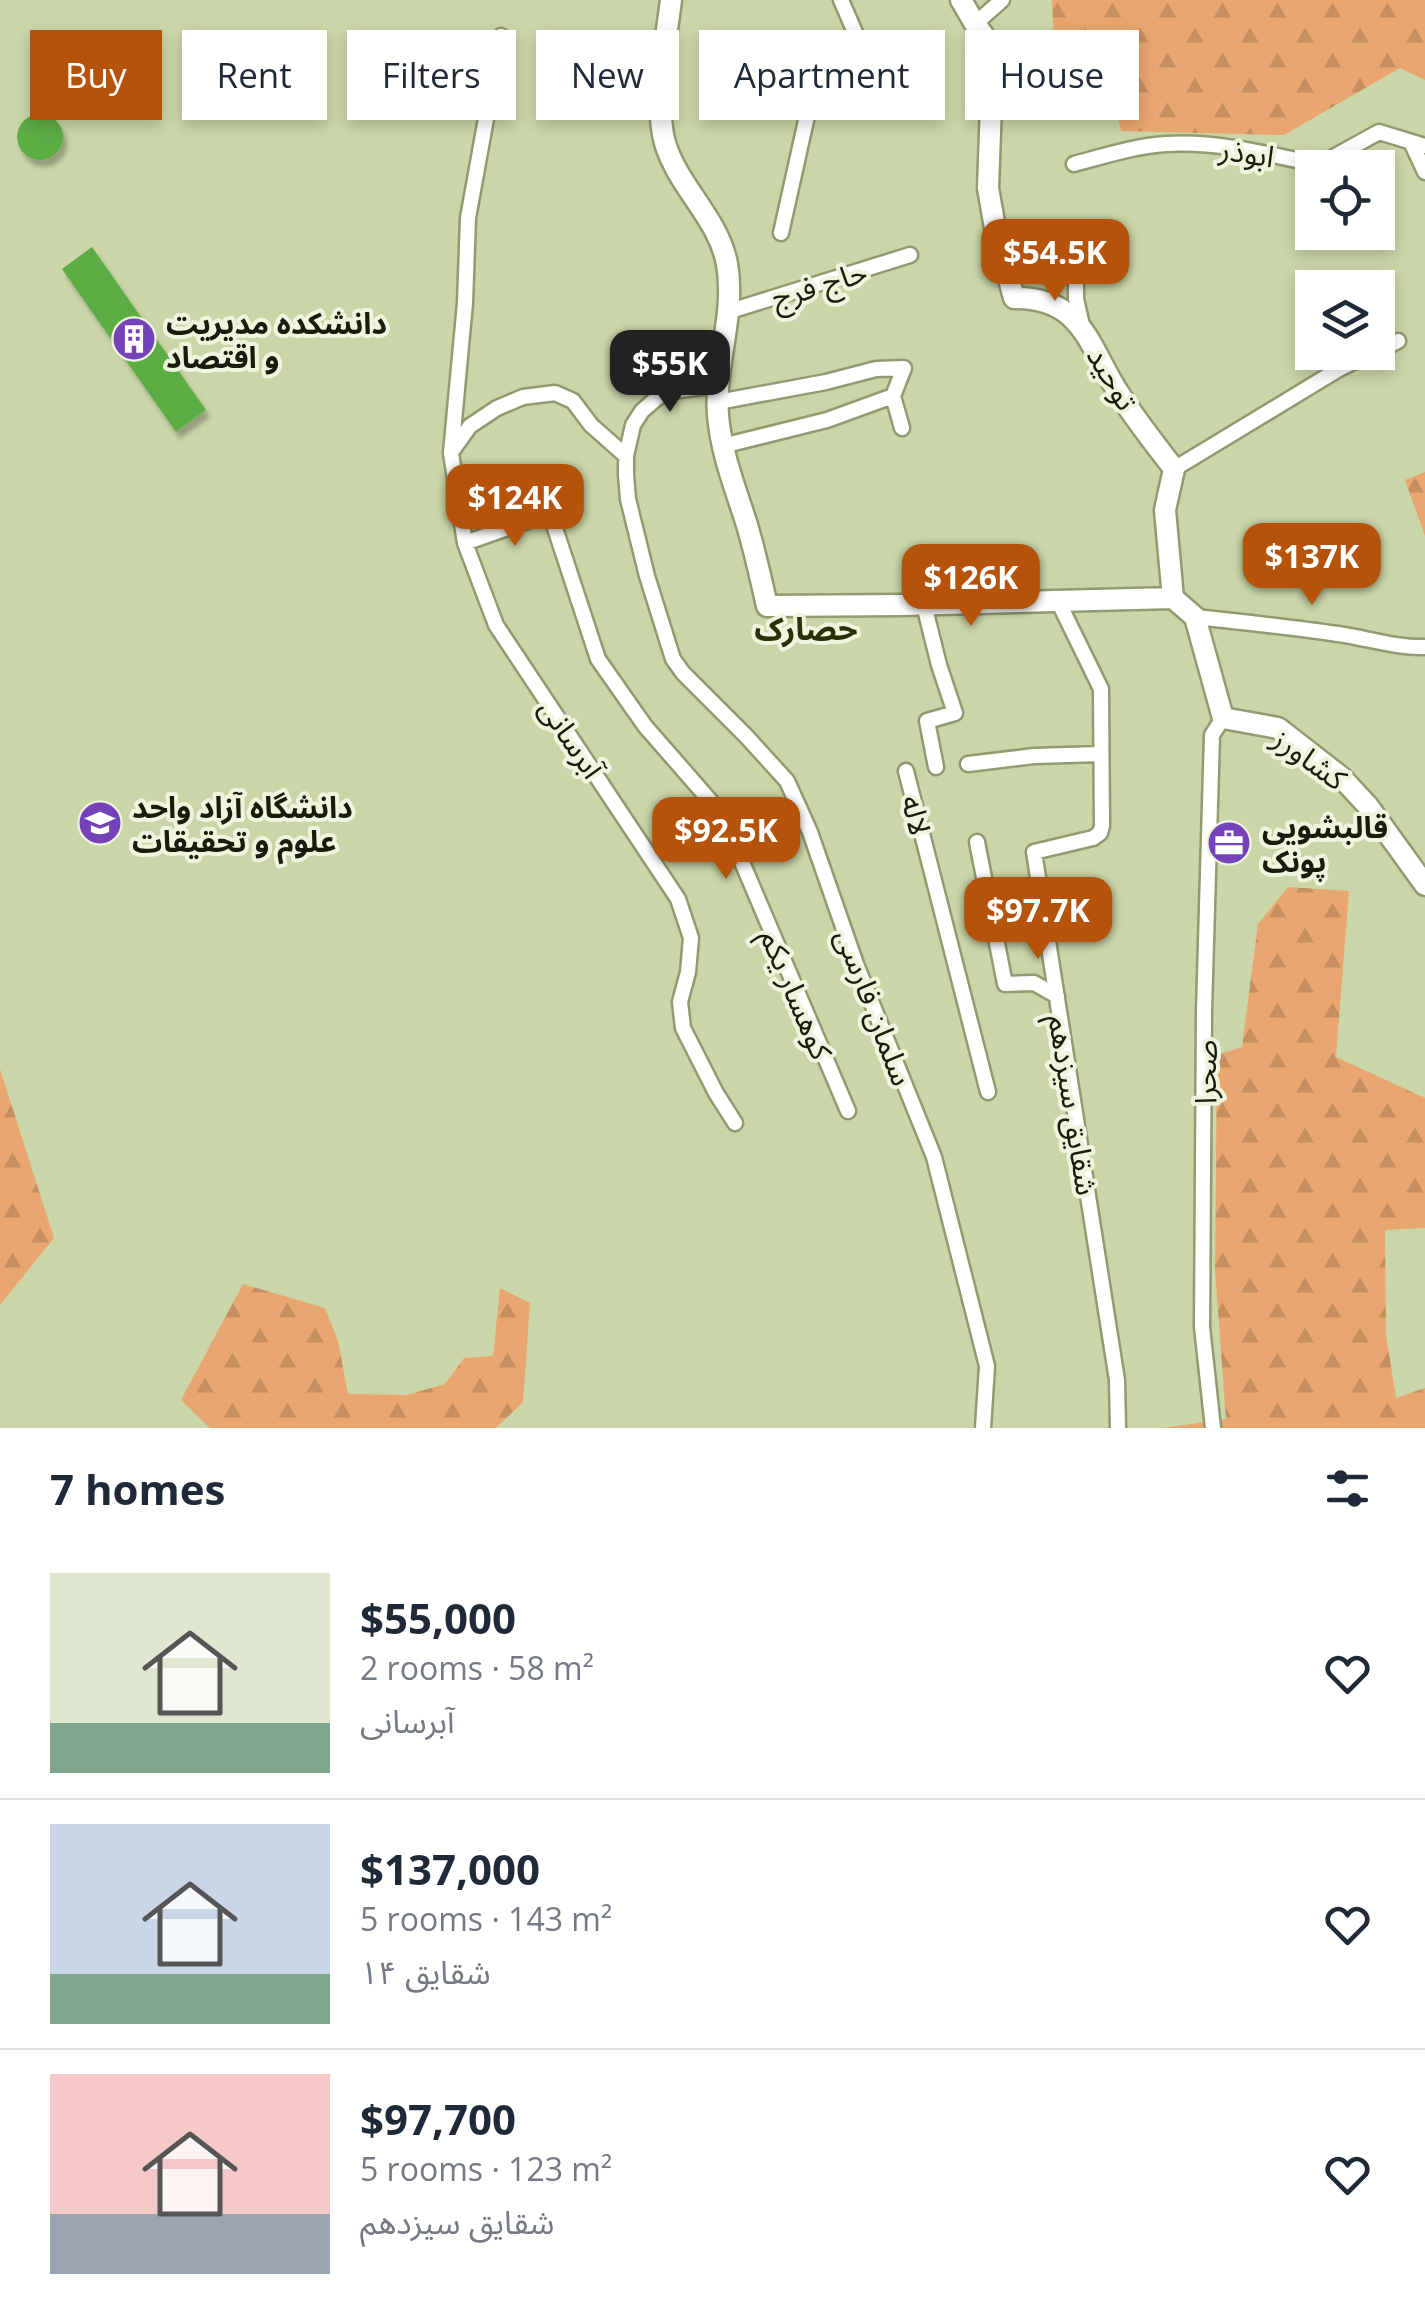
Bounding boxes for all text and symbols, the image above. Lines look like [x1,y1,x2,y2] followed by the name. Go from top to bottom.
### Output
[30,30,162,120] chip: Buy
[182,30,327,120] chip: Rent
[347,30,516,120] chip: Filters
[536,30,679,120] chip: New
[699,30,945,120] chip: Apartment
[965,30,1139,120] chip: House
[1216,127,1277,177] street label: ابوذر
[1295,150,1395,370] map controls
[1295,150,1395,250] button: locate
[974,219,1136,304] pin: $54.5K
[1003,230,1107,273] text: $54.5K
[766,250,873,321] street label: حاج فرج
[1295,270,1395,370] button: layers
[166,302,387,377] place label: دانشکده مدیریت و اقتصاد
[111,316,157,362] building icon: دانشکده مدیریت و اقتصاد
[611,330,729,415] pin: $55K
[1078,338,1148,418] street label: توحید
[632,341,708,384] text: $55K
[445,464,585,549] pin: $124K
[468,475,562,518] text: $124K
[1242,523,1382,608] pin: $137K
[1265,534,1359,577] text: $137K
[901,544,1041,629] pin: $126K
[924,555,1018,598] text: $126K
[754,606,858,649] district label: حصارک
[530,690,614,787] street label: آبرسانی
[1264,717,1356,799] street label: کشاورز
[132,786,353,865] place label: دانشگاه آزاد واحد علوم و تحقیقات
[892,791,942,839] street label: لاله
[645,797,807,882] pin: $92.5K
[77,800,123,846] school or university icon: دانشگاه آزاد واحد علوم و تحقیقات
[1262,806,1388,881] place label: قالبشویی پونک
[674,808,778,851] text: $92.5K
[1206,820,1252,866] office icon: قالبشویی پونک
[957,877,1119,962] pin: $97.7K
[986,888,1090,931] text: $97.7K
[748,923,843,1068] street label: کوهسار یکم
[826,923,924,1091] street label: سلمان فارسی
[1036,1012,1108,1199] street label: شقایق سیزدهم
[1184,1040,1225,1104] street label: صحرا
[50,1460,225,1517] text: 7 homes
[1320,1461,1375,1516] icon: filters
[360,1589,516,1646] text: $55,000
[130,1613,250,1733] icon: home
[360,1646,594,1689] text: 2 rooms · 58 m²
[1320,1646,1375,1701] icon: heart
[360,1699,454,1742] text: آبرسانی
[360,1840,540,1897] text: $137,000
[130,1864,250,1984] icon: home
[360,1897,612,1940] text: 5 rooms · 143 m²
[1320,1897,1375,1952] icon: heart
[360,1950,491,1993] text: شقایق ۱۴
[360,2090,516,2147] text: $97,700
[130,2114,250,2234] icon: home
[360,2147,612,2190] text: 5 rooms · 123 m²
[1320,2147,1375,2202] icon: heart
[360,2200,554,2243] text: شقایق سیزدهم

